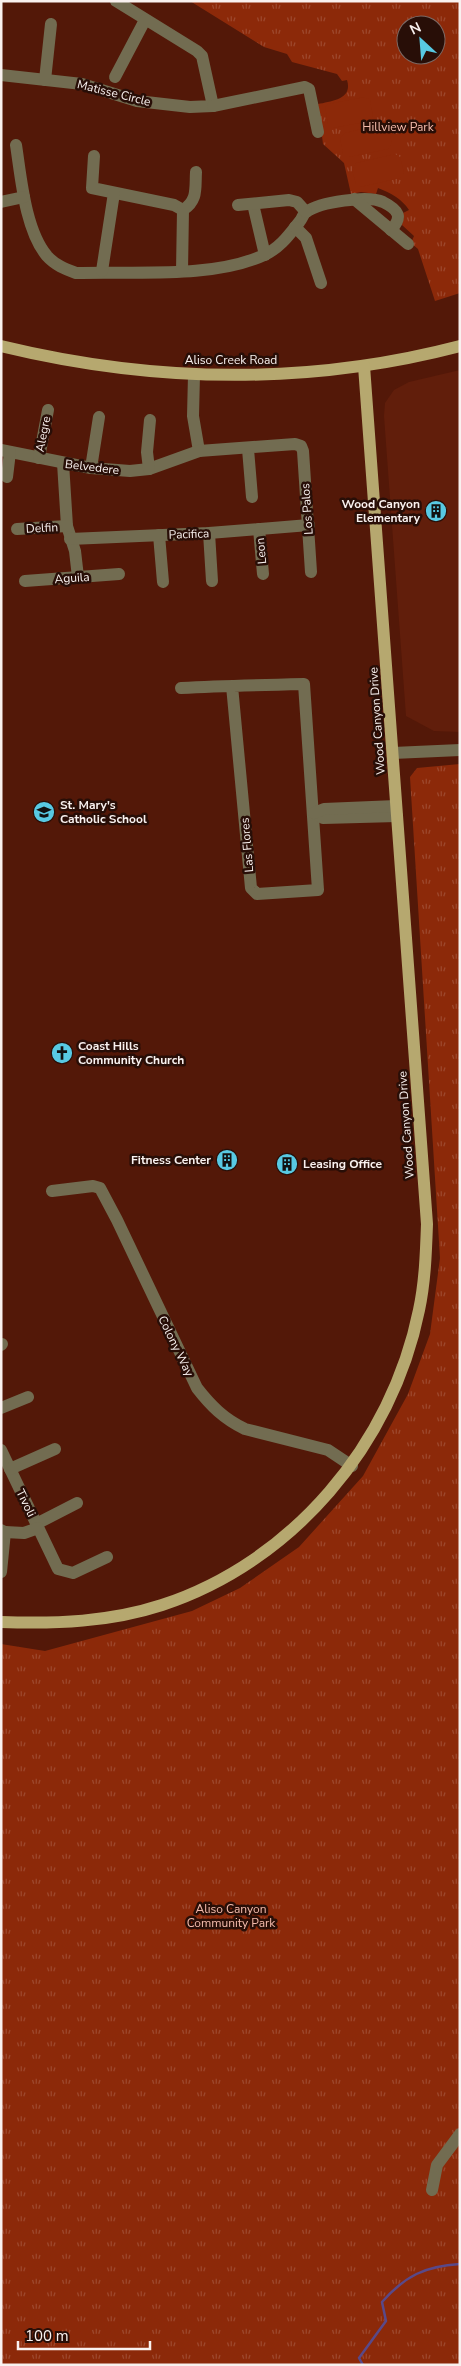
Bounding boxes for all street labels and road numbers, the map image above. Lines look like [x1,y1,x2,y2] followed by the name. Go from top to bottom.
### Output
[76,76,152,110] street label: Matisse Circle
[185,352,277,368] street label: Aliso Creek Road
[32,415,54,453] street label: Alegre
[64,456,120,478] street label: Belvedere
[297,482,317,535] street label: Los Palos
[25,519,59,537] street label: Delfin
[168,525,210,543] street label: Pacifica
[252,537,270,565] street label: Leon
[54,569,90,587] street label: Aguila
[365,667,389,775] street label: Wood Canyon Drive
[237,817,257,873] street label: Las Flores
[394,1071,418,1179] street label: Wood Canyon Drive
[154,1313,198,1380] street label: Colony Way
[12,1486,40,1520] street label: Tivoli

